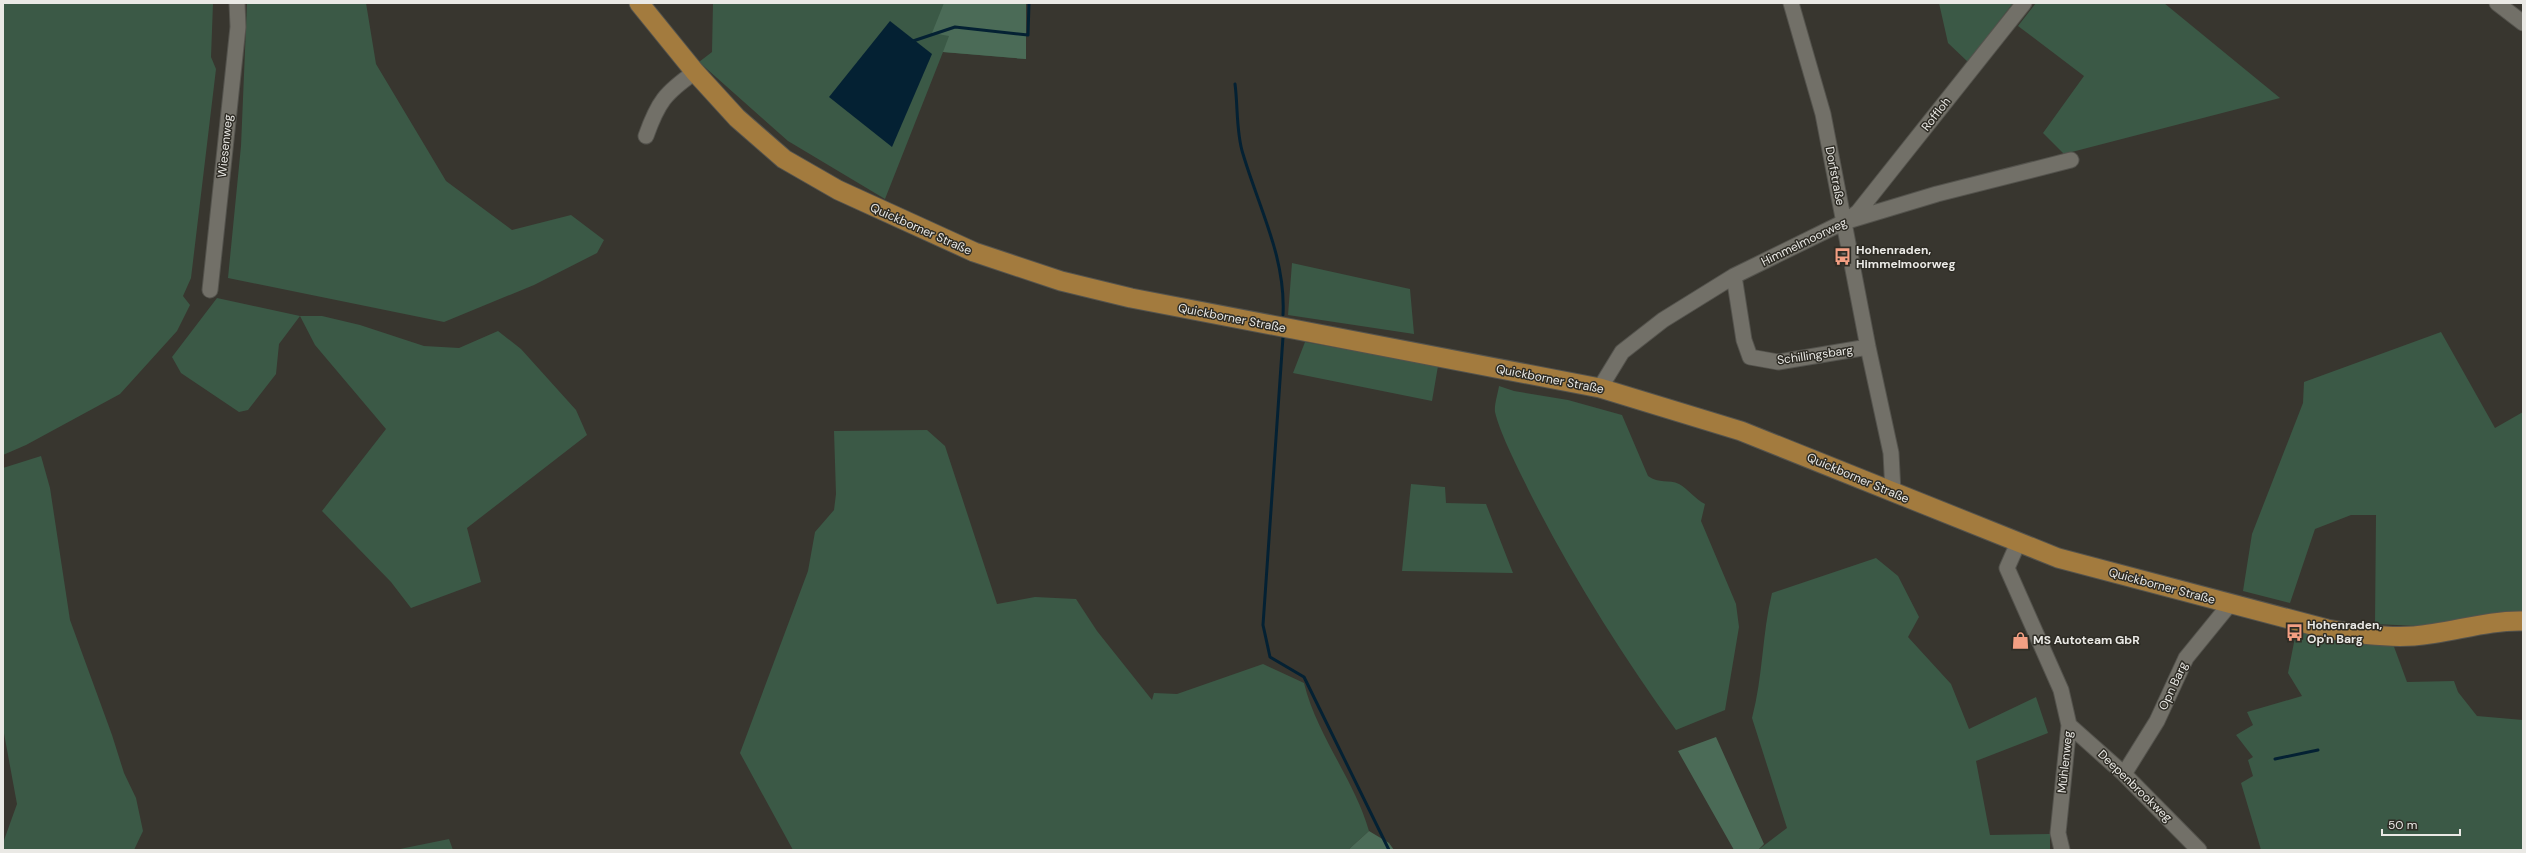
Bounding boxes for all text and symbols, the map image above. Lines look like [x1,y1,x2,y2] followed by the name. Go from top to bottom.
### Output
[1918,94,1954,134] street label: Roffloh
[214,113,236,178] street label: Wiesenweg
[1821,145,1849,207] street label: Dorfstraße
[868,199,974,259] street label: Quickborner Straße
[1758,214,1850,270] street label: Himmelmoorweg
[1856,242,1956,272] place label: Hohenraden, Himmelmoorweg
[1833,247,1853,267] bus stop icon: Hohenraden, Himmelmoorweg
[1177,300,1287,336] street label: Quickborner Straße
[1776,342,1854,368] street label: Schillingsbarg
[1495,361,1605,397] street label: Quickborner Straße
[1804,449,1912,507] street label: Quickborner Straße
[2107,564,2217,608] street label: Quickborner Straße
[2307,617,2382,647] place label: Hohenraden, Op'n Barg
[2284,622,2304,642] bus stop icon: Hohenraden, Op'n Barg
[2010,630,2030,650] shop icon: MS Autoteam GbR
[2033,632,2140,648] place label: MS Autoteam GbR
[2155,659,2191,713] street label: Opn Barg
[2054,730,2076,794] street label: Mühlenweg
[2094,746,2176,826] street label: Deepenbrookweg
[2382,811,2460,837] scale bar
[2388,817,2417,833] text: 50 m

